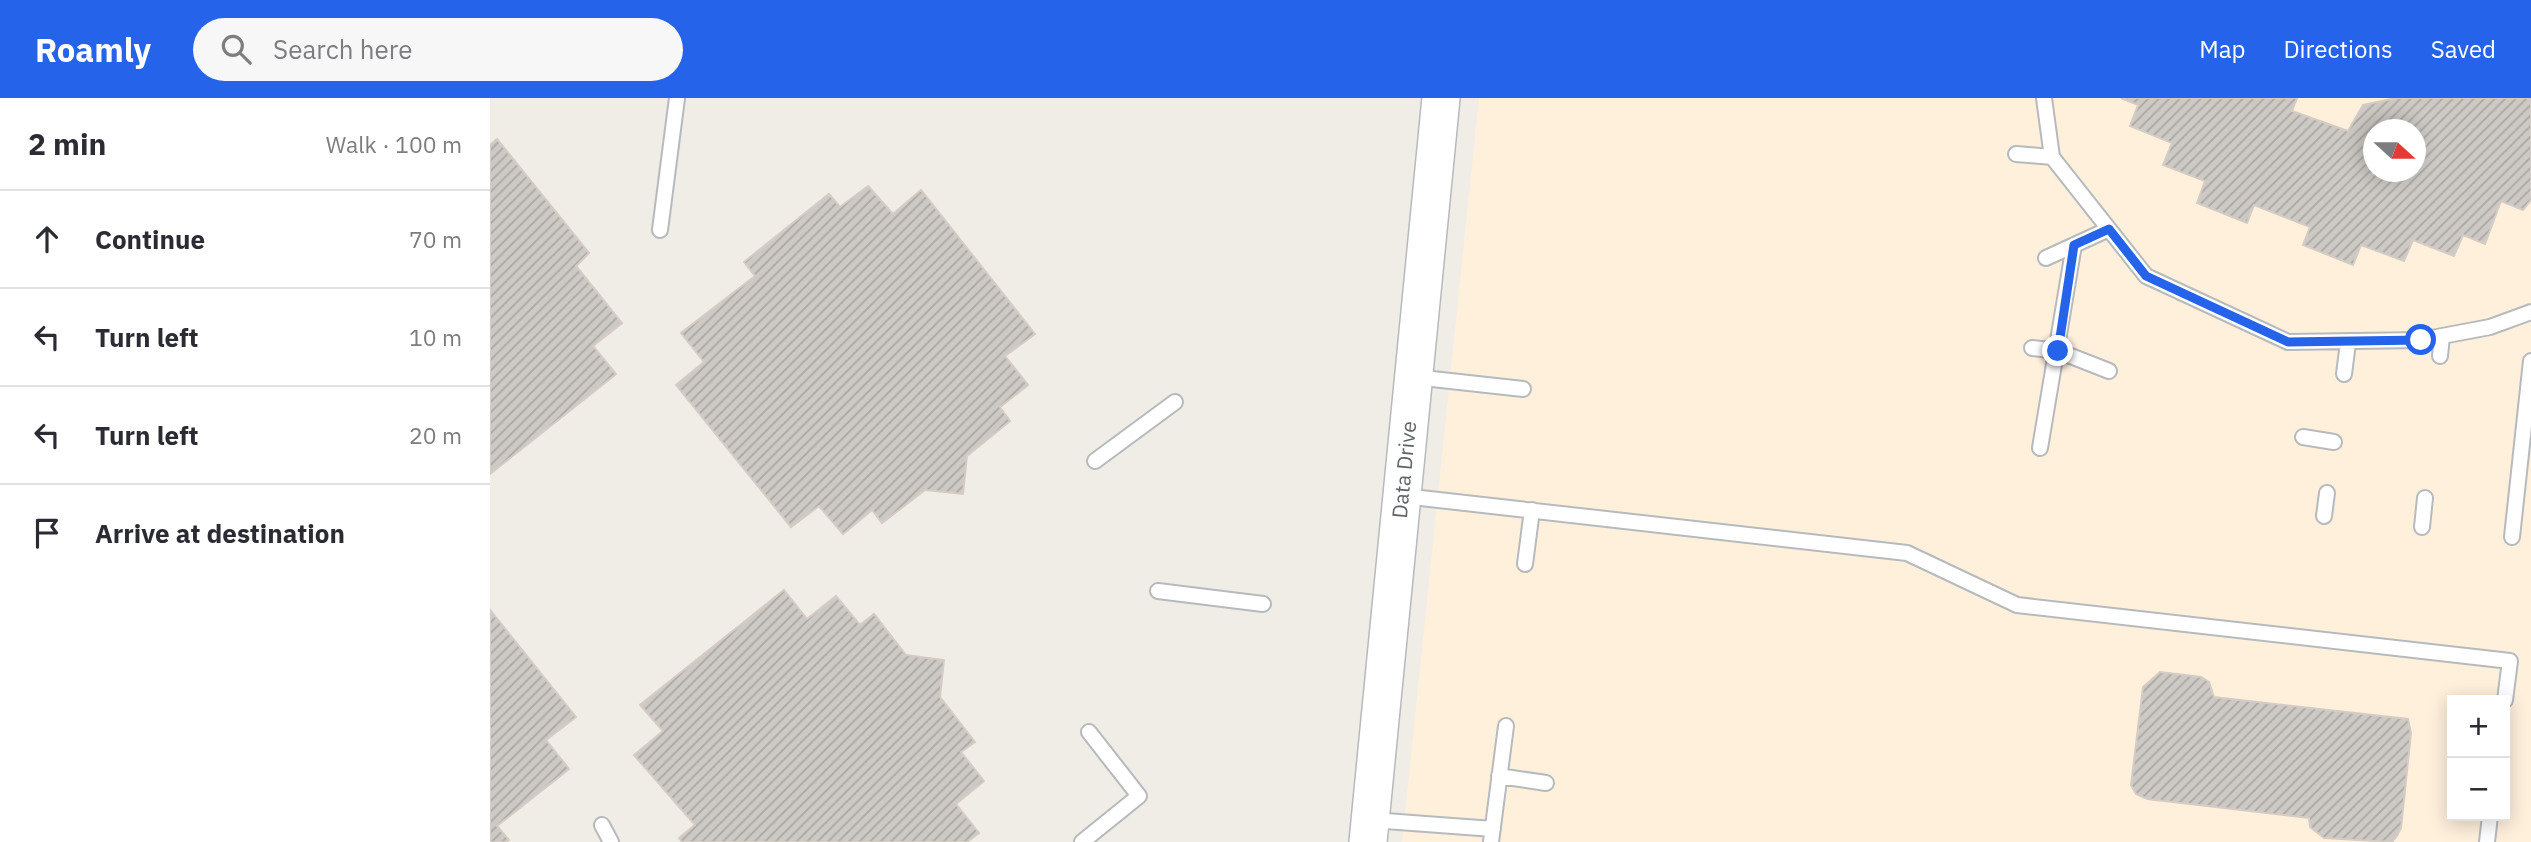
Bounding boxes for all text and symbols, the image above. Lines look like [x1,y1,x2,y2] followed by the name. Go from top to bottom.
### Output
[193,18,683,81] search box
[35,28,151,71] text: Roamly
[217,30,255,68] icon: search
[273,32,412,66] text: Search here
[2199,33,2245,65] text: Map
[2283,33,2393,65] text: Directions
[2431,33,2496,65] text: Saved
[2363,119,2426,182] north arrow
[28,124,106,163] text: 2 min
[326,129,462,159] text: Walk · 100 m
[28,220,66,258] icon: ahead
[95,222,205,256] text: Continue
[409,224,462,254] text: 70 m
[28,318,66,356] icon: left
[95,320,198,354] text: Turn left
[409,322,462,352] text: 10 m
[2405,324,2436,355] route start
[2042,335,2073,366] route end
[28,416,66,454] icon: left
[95,418,198,452] text: Turn left
[409,420,462,450] text: 20 m
[1385,420,1422,520] street label: Data Drive
[28,514,66,552] icon: arrive
[95,516,345,550] text: Arrive at destination
[2447,695,2510,821] map controls
[2447,695,2510,758] button: +
[2447,758,2510,821] button: −

